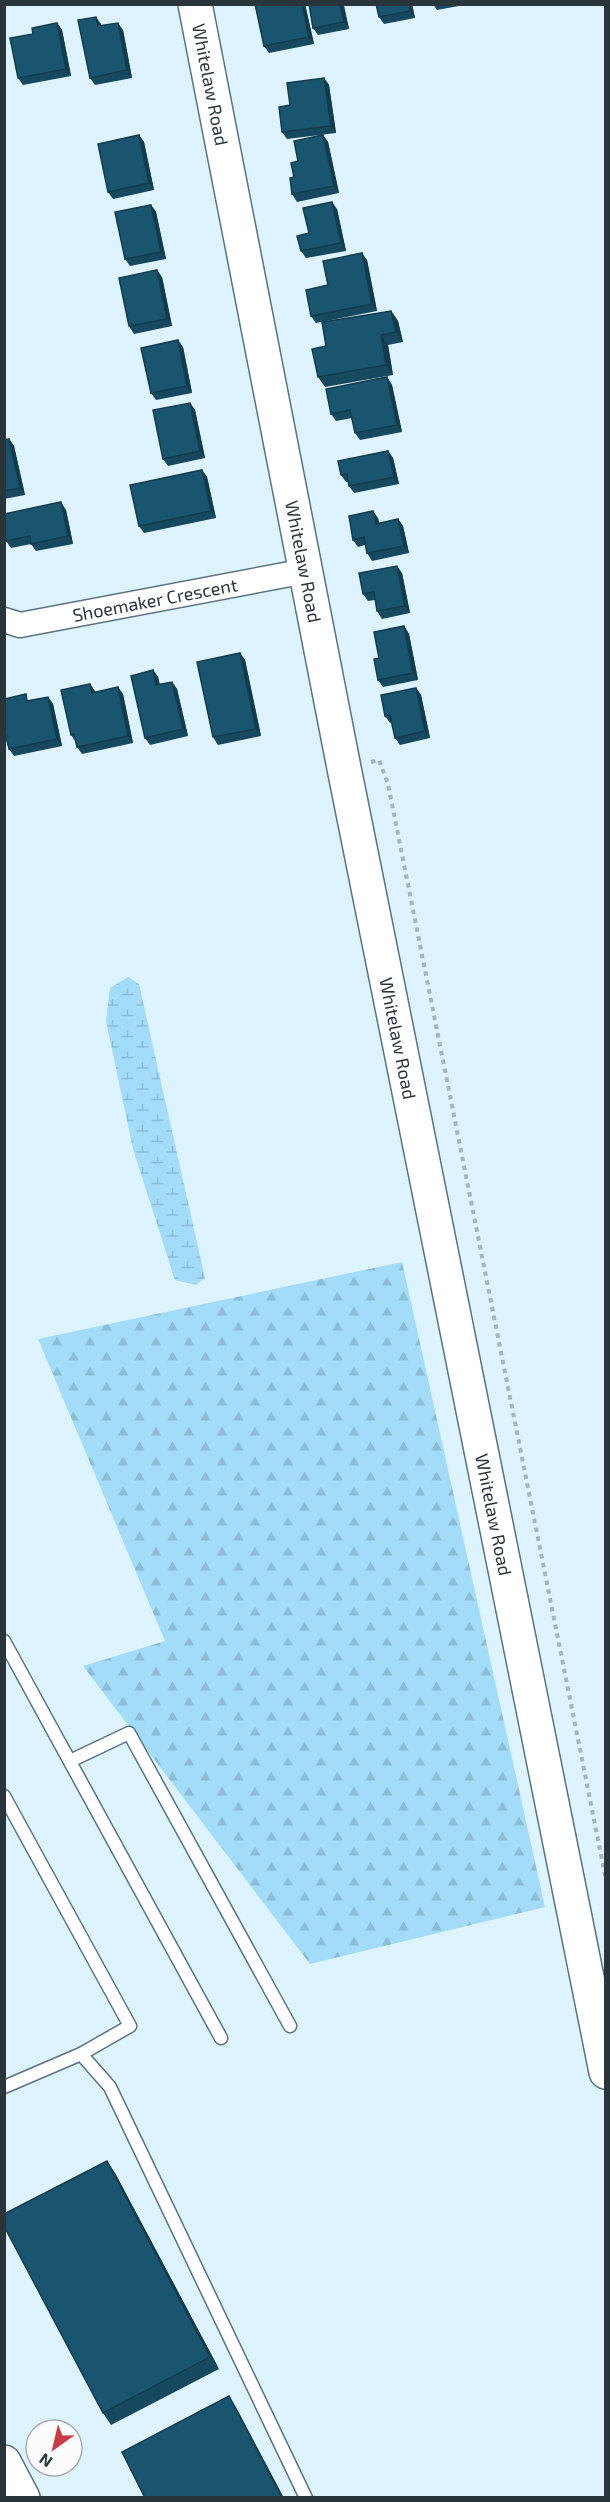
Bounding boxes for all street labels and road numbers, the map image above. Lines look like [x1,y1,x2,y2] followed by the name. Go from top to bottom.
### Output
[188,22,233,147] street label: Whitelaw Road
[281,499,326,624] street label: Whitelaw Road
[71,573,239,626] street label: Shoemaker Crescent
[375,975,421,1101] street label: Whitelaw Road
[471,1452,517,1578] street label: Whitelaw Road

